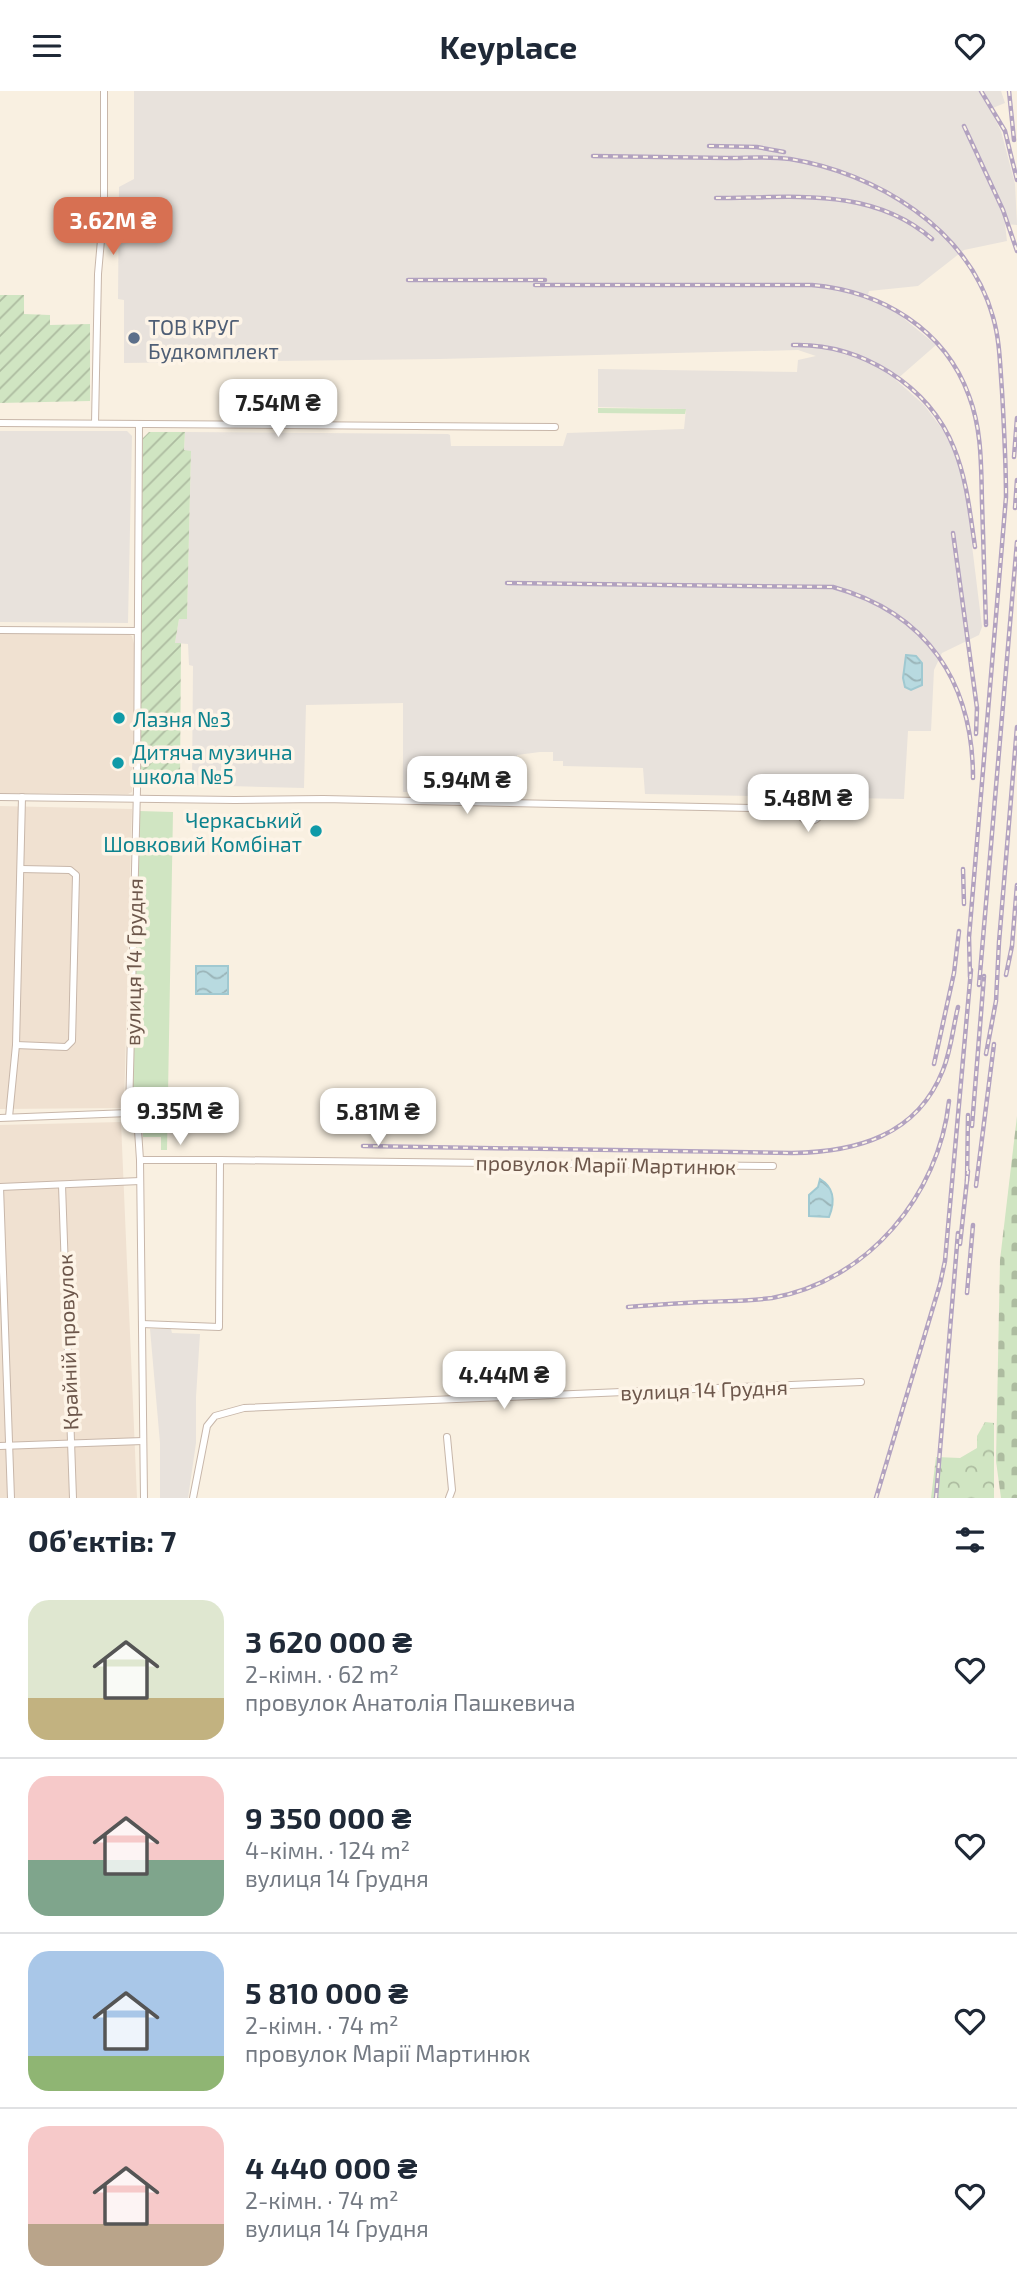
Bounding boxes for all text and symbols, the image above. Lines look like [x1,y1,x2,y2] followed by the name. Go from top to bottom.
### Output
[28,27,66,65] icon: menu
[440,27,577,65] text: Keyplace
[951,27,989,65] icon: heart
[48,197,178,257] pin: 3.62M ₴
[70,206,156,234] text: 3.62M ₴
[148,314,279,364] place label: ТОВ КРУГ Будкомплект
[126,330,142,346] marker: ТОВ КРУГ Будкомплект
[213,379,343,439] pin: 7.54M ₴
[235,388,321,416] text: 7.54M ₴
[133,706,231,731] place label: Лазня №3
[111,710,127,726] marker: Лазня №3
[132,739,293,788] place label: Дитяча музична школа №5
[110,755,126,771] marker: Дитяча музична школа №5
[402,757,532,816] pin: 5.94M ₴
[423,765,511,793] text: 5.94M ₴
[743,775,873,834] pin: 5.48M ₴
[764,783,852,811] text: 5.48M ₴
[103,807,302,856] place label: Черкаський Шовковий Комбінат
[308,823,324,839] marker: Черкаський Шовковий Комбінат
[119,878,148,1046] street label: вулиця 14 Грудня
[115,1087,245,1147] pin: 9.35M ₴
[313,1089,443,1148] pin: 5.81M ₴
[137,1096,223,1124] text: 9.35M ₴
[336,1097,420,1125] text: 5.81M ₴
[476,1149,736,1180] street label: провулок Марії Мартинюк
[51,1253,84,1431] street label: Крайній провулок
[439,1351,569,1411] pin: 4.44M ₴
[459,1360,549,1388] text: 4.44M ₴
[620,1374,788,1405] street label: вулиця 14 Грудня
[951,1521,989,1559] icon: filters
[28,1522,176,1558] text: Об’єктів: 7
[245,1623,412,1659] text: 3 620 000 ₴
[84,1628,168,1712] icon: home
[951,1651,989,1689] icon: heart
[245,1660,399,1688] text: 2-кімн. · 62 m²
[245,1688,576,1716] text: провулок Анатолія Пашкевича
[245,1799,411,1835] text: 9 350 000 ₴
[84,1804,168,1888] icon: home
[951,1827,989,1865] icon: heart
[245,1836,410,1864] text: 4-кімн. · 124 m²
[245,1864,429,1892] text: вулиця 14 Грудня
[245,1974,408,2010] text: 5 810 000 ₴
[84,1979,168,2063] icon: home
[951,2002,989,2040] icon: heart
[245,2011,399,2039] text: 2-кімн. · 74 m²
[245,2039,530,2067] text: провулок Марії Мартинюк
[245,2149,418,2185] text: 4 440 000 ₴
[84,2154,168,2238] icon: home
[951,2177,989,2215] icon: heart
[245,2186,399,2214] text: 2-кімн. · 74 m²
[245,2214,429,2242] text: вулиця 14 Грудня

